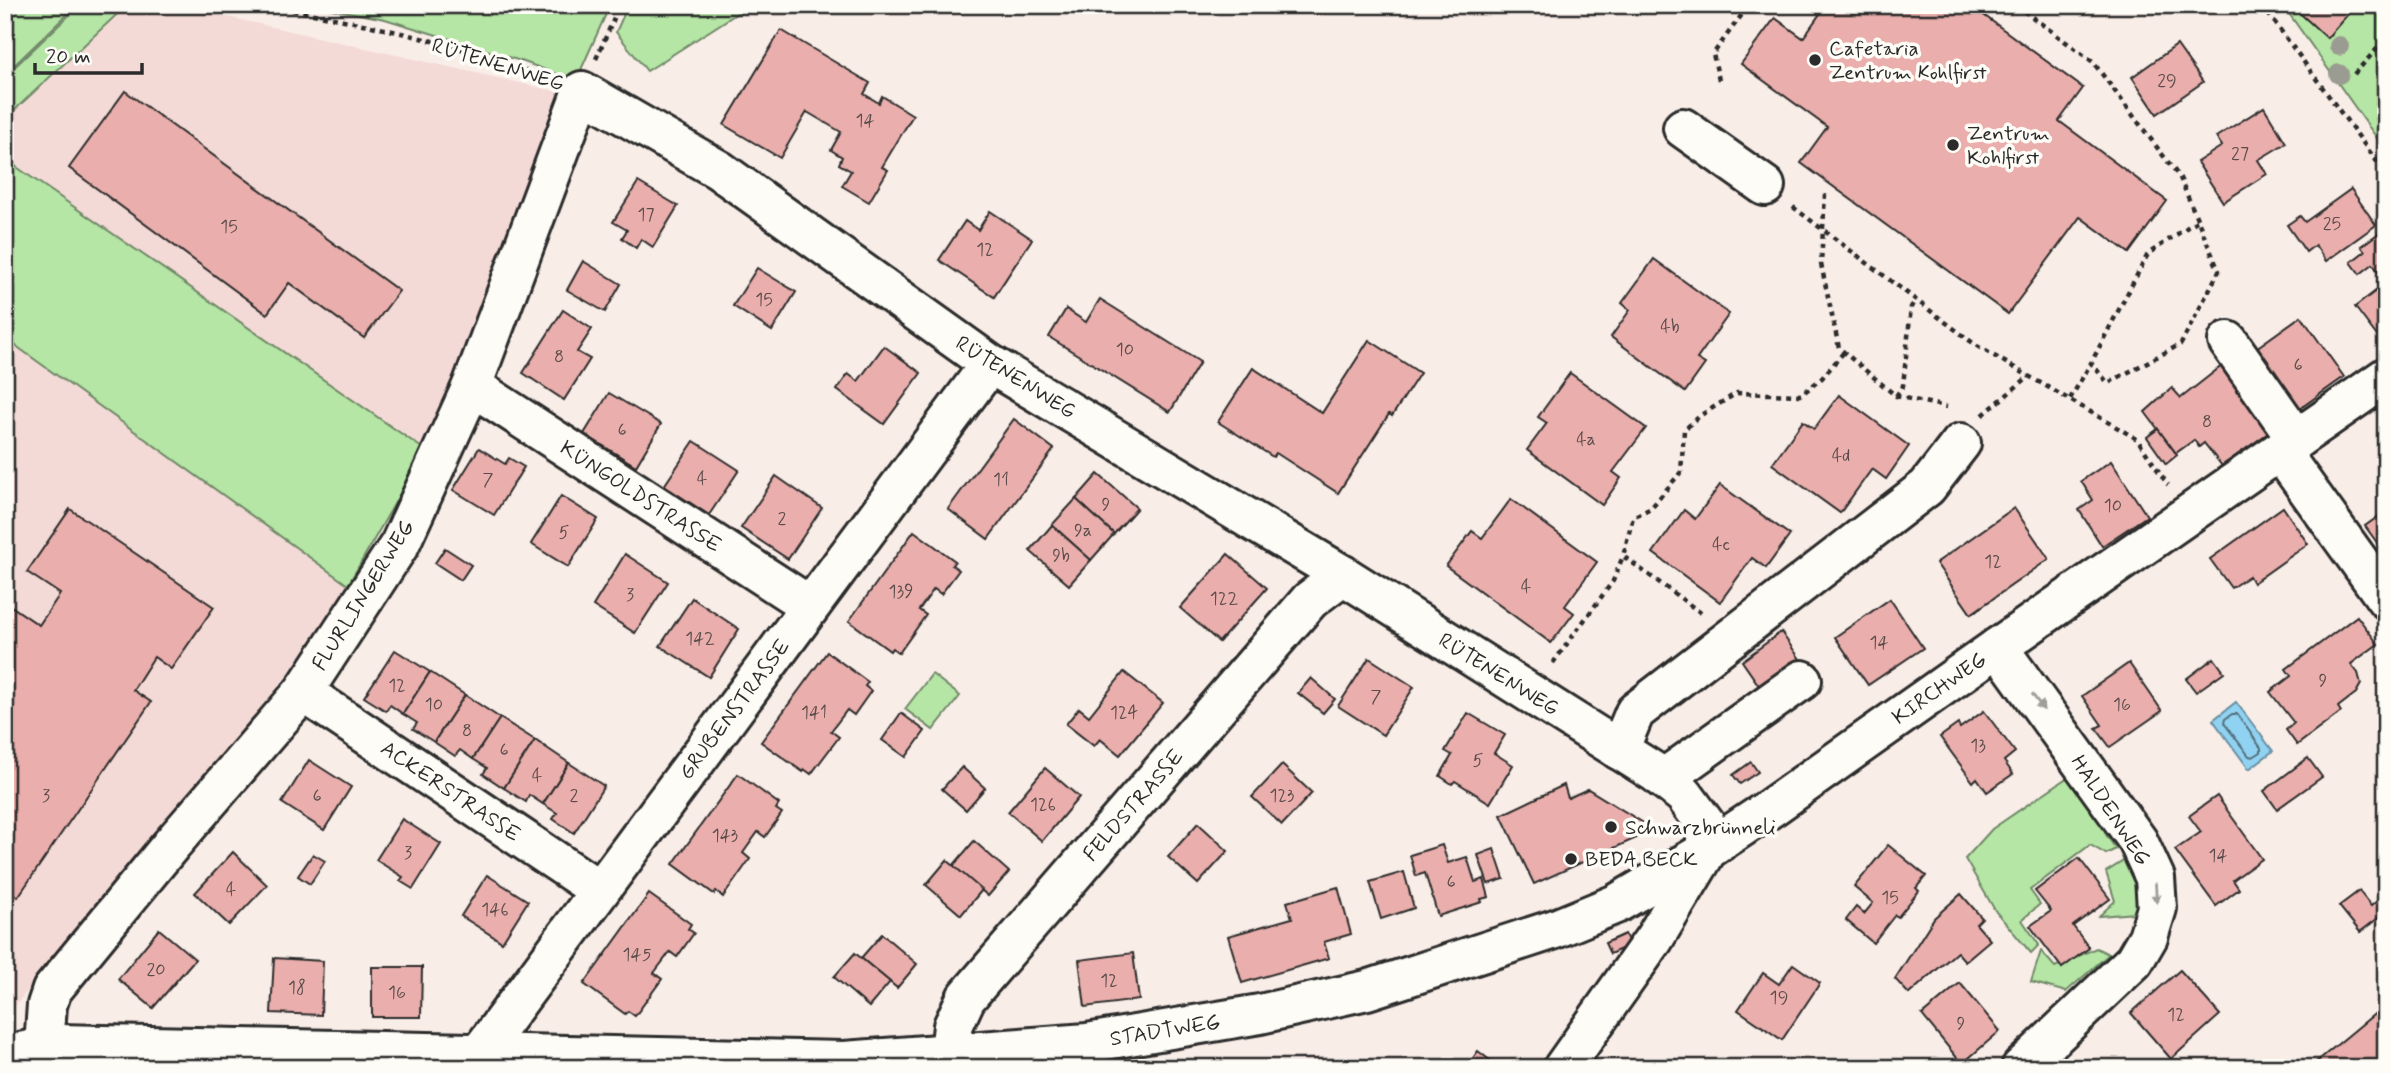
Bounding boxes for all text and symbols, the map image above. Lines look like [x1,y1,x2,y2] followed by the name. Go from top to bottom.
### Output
[35,32,142,76] scale bar
[428,32,567,98] street label: RÜTENENWEG
[1829,35,1987,87] place label: Cafetaria Zentrum Kohlfirst
[46,43,91,71] text: 20 m
[1807,52,1823,68] marker: Cafetaria Zentrum Kohlfirst
[2157,69,2177,93] house number: 29
[856,109,875,133] house number: 14
[1967,120,2050,172] place label: Zentrum Kohlfirst
[1945,137,1961,153] marker: Zentrum Kohlfirst
[2231,142,2249,166] house number: 27
[637,203,655,227] house number: 17
[2323,212,2341,236] house number: 25
[220,215,238,239] house number: 15
[976,238,994,262] house number: 12
[755,288,773,312] house number: 15
[1660,315,1680,339] house number: 4b
[950,330,1081,426] street label: RÜTENENWEG
[1116,338,1134,362] house number: 10
[554,345,564,369] house number: 8
[2293,353,2303,377] house number: 6
[2202,410,2212,434] house number: 8
[617,418,627,442] house number: 6
[1576,428,1596,452] house number: 4a
[554,434,727,560] street label: KÜNGOLDSTRASSE
[1832,444,1850,468] house number: 4d
[697,467,707,491] house number: 4
[483,468,494,492] house number: 7
[993,468,1009,492] house number: 11
[1102,493,1111,517] house number: 9
[2104,494,2122,518] house number: 10
[778,507,787,531] house number: 2
[306,515,422,676] street label: FLURLINGERWEG
[1074,519,1092,543] house number: 9a
[559,521,570,545] house number: 5
[1712,533,1730,557] house number: 4c
[1052,544,1070,568] house number: 9b
[1984,550,2002,574] house number: 12
[1521,575,1531,599] house number: 4
[888,580,914,604] house number: 139
[626,583,634,607] house number: 3
[1210,587,1238,611] house number: 122
[685,627,715,651] house number: 142
[1433,627,1564,723] street label: RÜTENENWEG
[1870,631,1889,655] house number: 14
[673,634,797,786] street label: GRUBENSTRASSE
[1887,646,1992,732] street label: KIRCHWEG
[2319,669,2328,693] house number: 9
[388,674,406,698] house number: 12
[1371,685,1382,709] house number: 7
[425,693,443,717] house number: 10
[2031,693,2045,711] one-way arrow
[2113,693,2131,717] house number: 16
[801,701,827,725] house number: 141
[1110,701,1138,725] house number: 124
[462,719,472,743] house number: 8
[1970,734,1986,758] house number: 13
[375,735,526,849] street label: ACKERSTRASSE
[499,738,509,762] house number: 6
[1077,743,1190,868] street label: FELDSTRASSE
[1473,749,1484,773] house number: 5
[2064,750,2156,871] street label: HALDENWEG
[532,764,542,788] house number: 4
[42,784,50,808] house number: 3
[312,784,322,808] house number: 6
[570,784,579,808] house number: 2
[1270,784,1294,808] house number: 123
[1030,793,1056,817] house number: 126
[1625,814,1776,842] place label: Schwarzbrünneli
[1603,819,1619,835] marker: Schwarzbrünneli
[712,824,738,848] house number: 143
[404,841,412,865] house number: 3
[2209,844,2228,868] house number: 14
[1585,846,1698,874] place label: BEDA BECK
[1563,851,1579,867] marker: BEDA BECK
[1446,870,1456,894] house number: 6
[226,878,236,902] house number: 4
[2150,883,2161,905] one-way arrow
[1881,886,1899,910] house number: 15
[481,898,509,922] house number: 146
[623,943,651,967] house number: 145
[146,958,166,982] house number: 20
[1100,969,1118,993] house number: 12
[288,976,306,1000] house number: 18
[388,981,406,1005] house number: 16
[1770,986,1788,1010] house number: 19
[2167,1003,2185,1027] house number: 12
[1108,1008,1222,1054] street label: STADTWEG
[1957,1012,1966,1036] house number: 9

